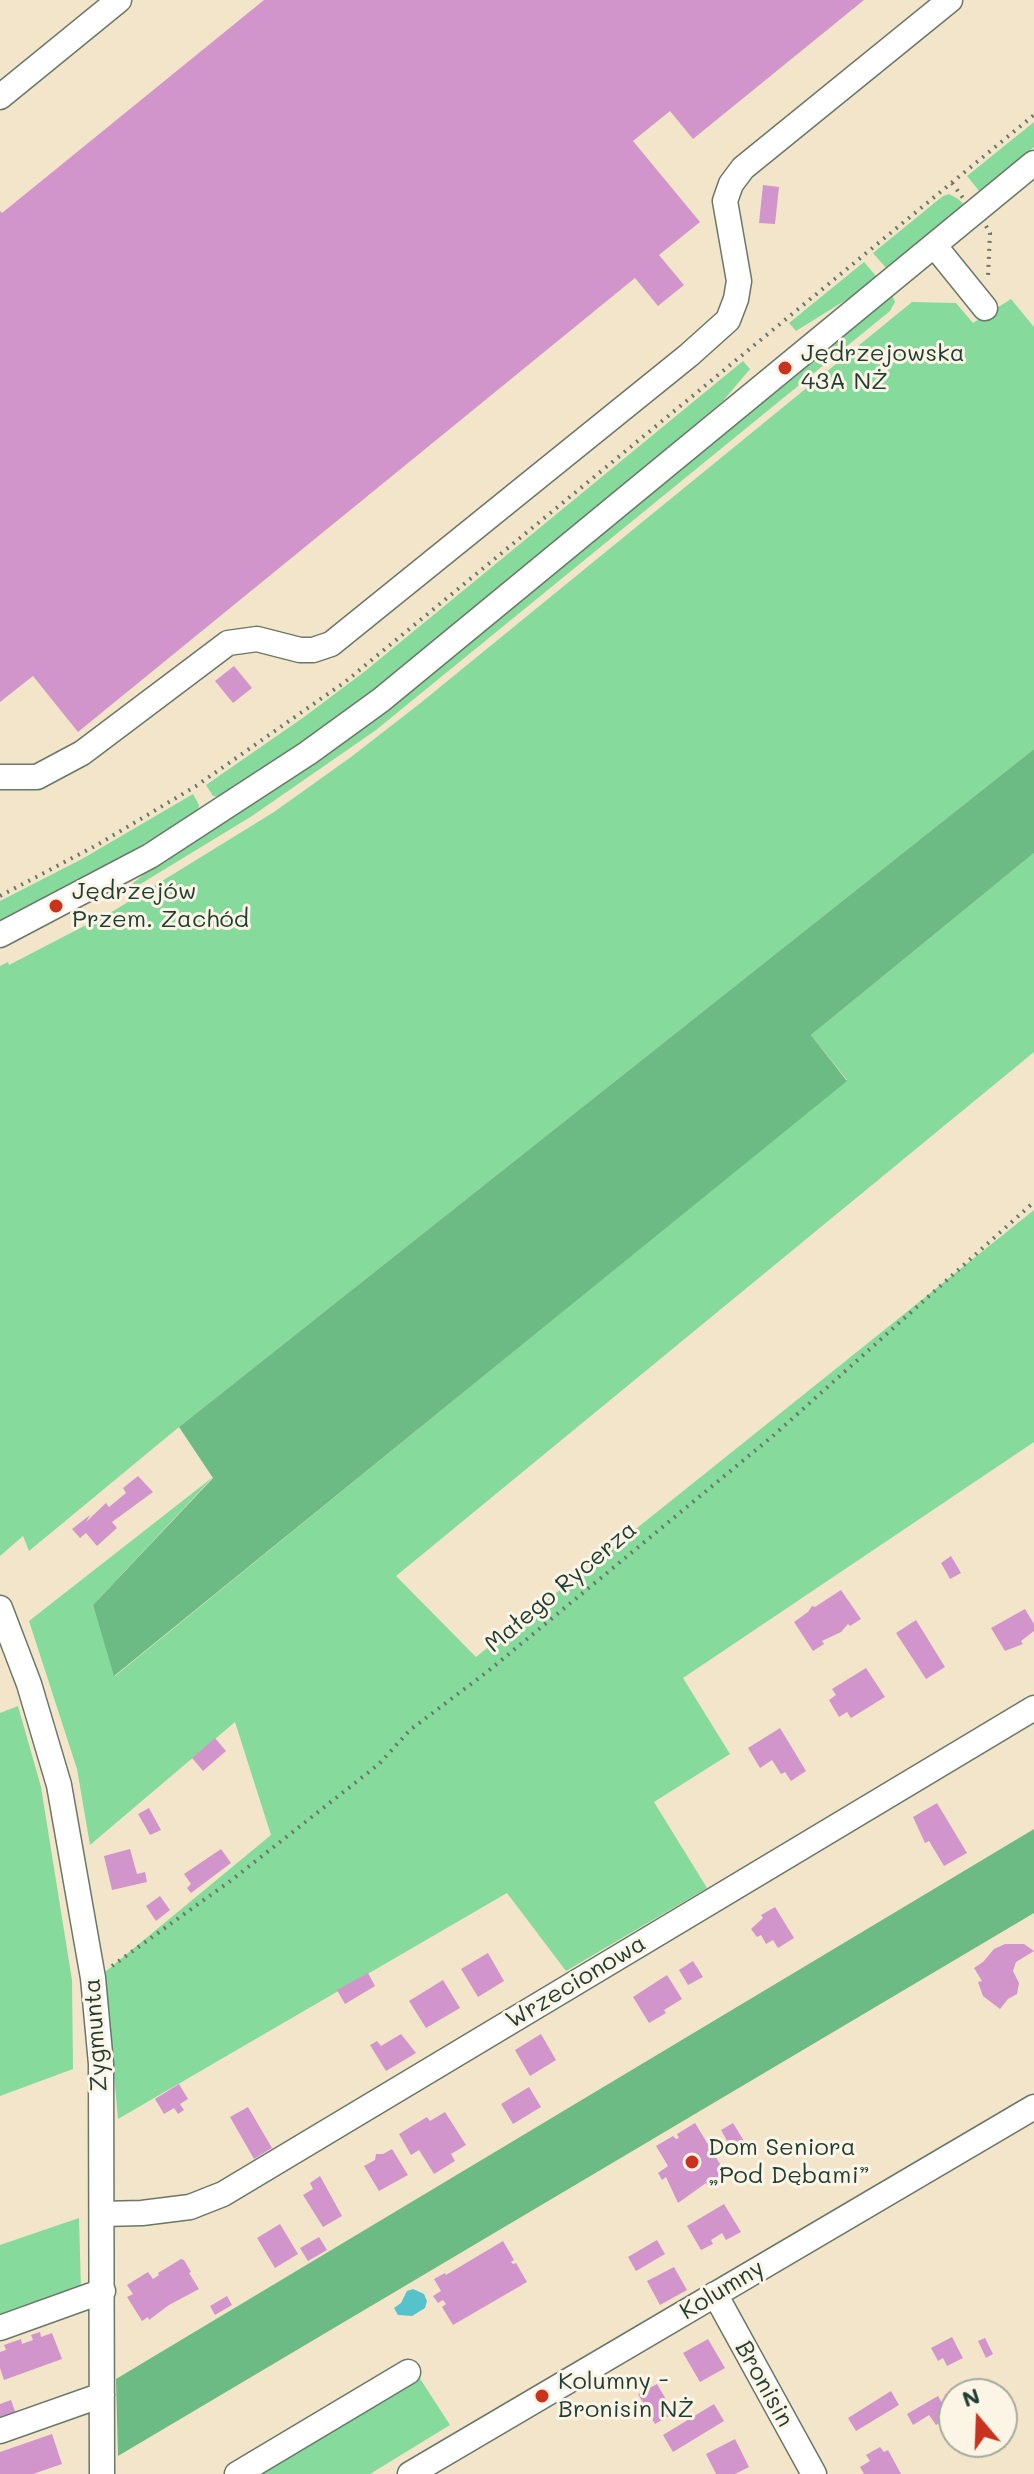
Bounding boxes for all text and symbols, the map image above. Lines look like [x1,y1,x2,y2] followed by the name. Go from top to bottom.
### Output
[801,340,965,396] place label: Jędrzejowska 43A NŻ
[776,359,794,377] marker: Jędrzejowska 43A NŻ
[72,878,249,934] place label: Jędrzejów Przem. Zachód
[47,897,65,915] marker: Jędrzejów Przem. Zachód
[479,1515,643,1659] street label: Małego Rycerza
[501,1929,651,2035] street label: Wrzecionowa
[78,1977,114,2093] street label: Zygmunta
[708,2134,870,2190] place label: Dom Seniora „Pod Dębami”
[683,2153,701,2171] marker: Dom Seniora „Pod Dębami”
[675,2254,769,2326] street label: Kolumny
[729,2336,799,2432] street label: Bronisin
[558,2368,694,2424] place label: Kolumny - Bronisin NŻ
[938,2378,1018,2458] north arrow
[958,2380,983,2413] text: N
[533,2387,551,2405] marker: Kolumny - Bronisin NŻ

